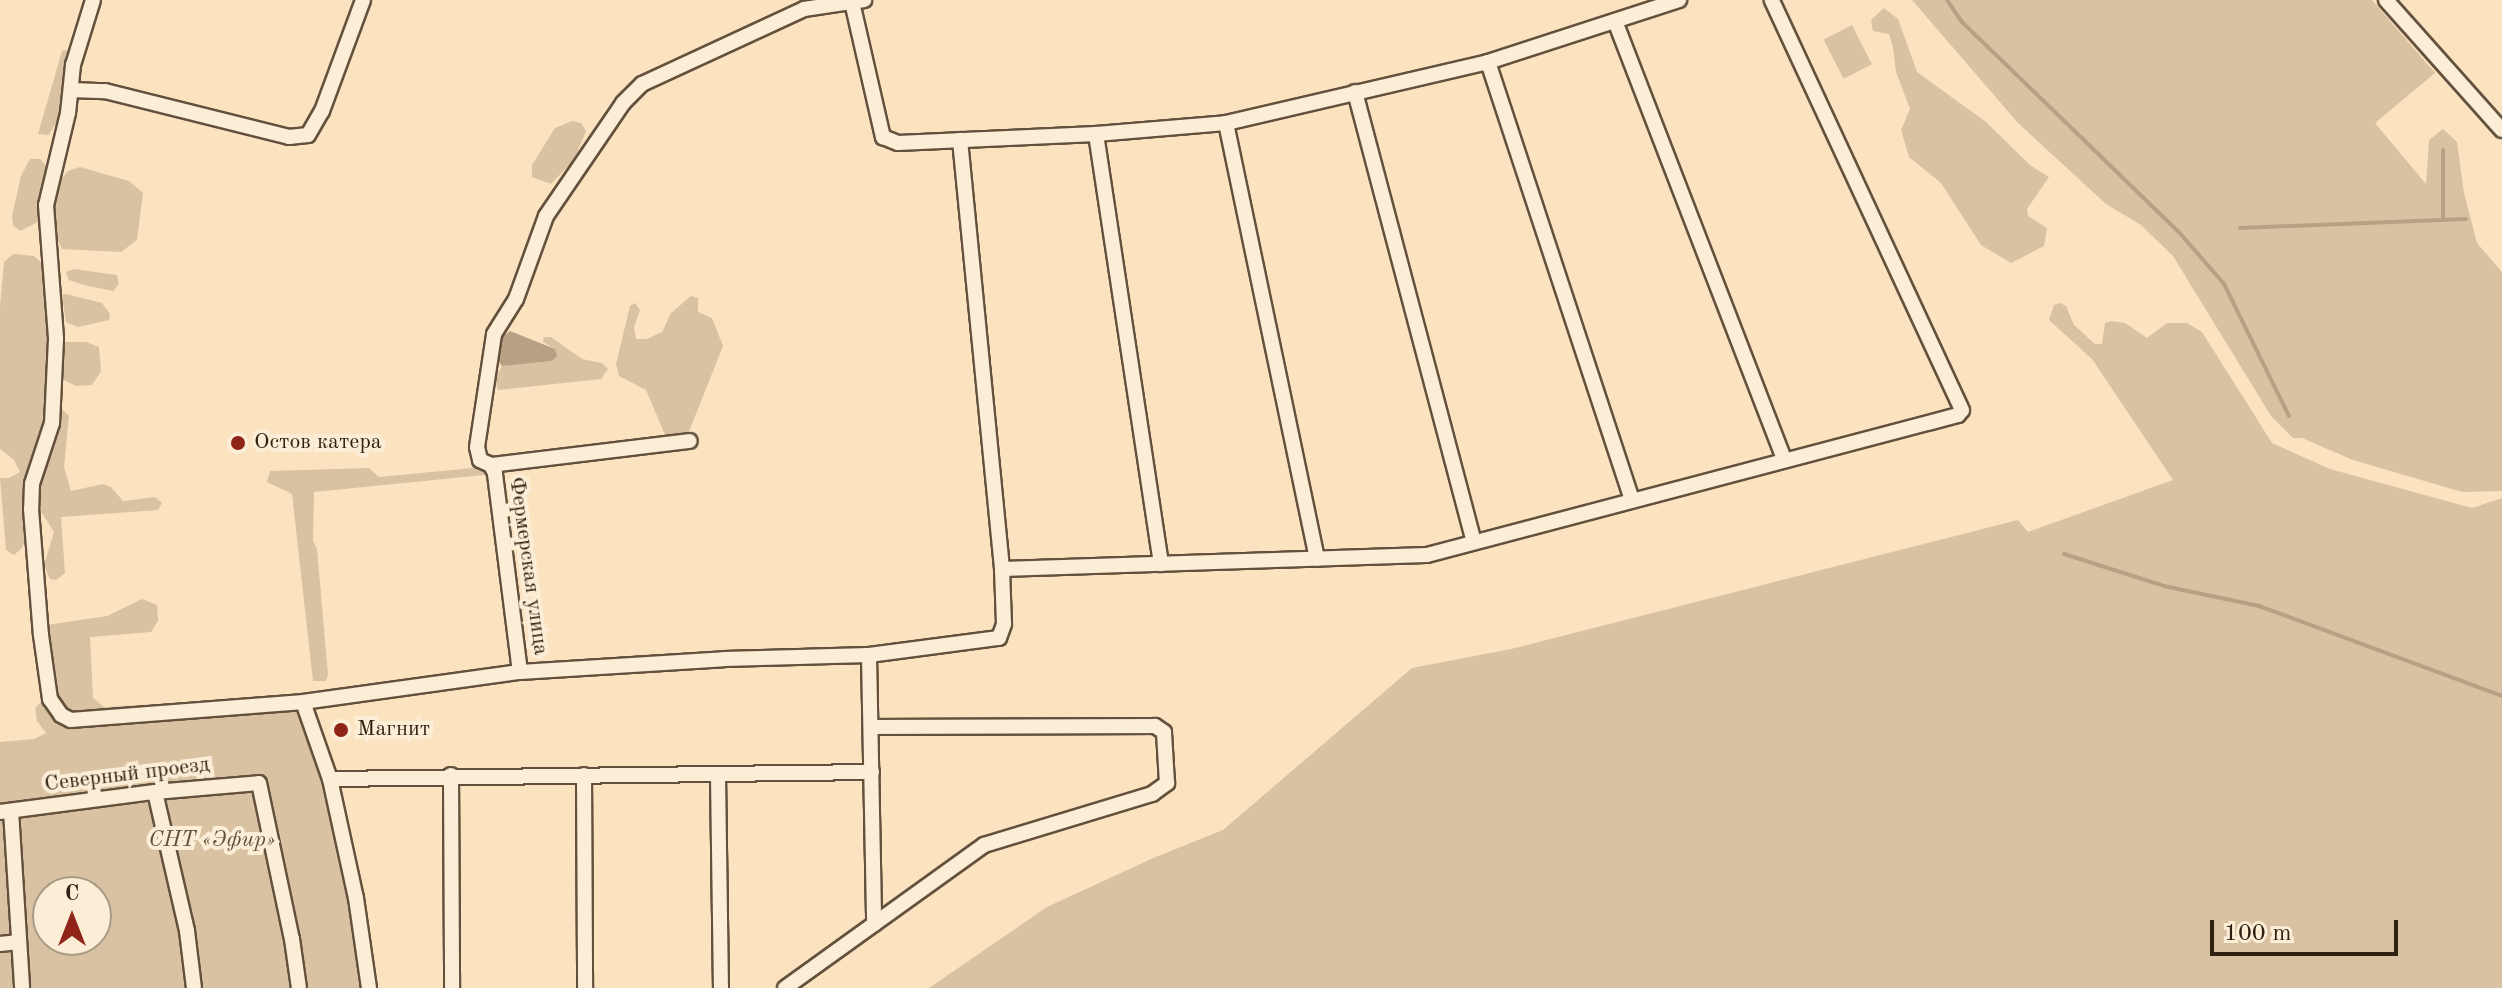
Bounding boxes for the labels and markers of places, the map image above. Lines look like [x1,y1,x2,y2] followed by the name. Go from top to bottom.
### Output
[254,430,382,456] place label: Остов катера
[229,434,247,452] marker: Остов катера
[357,717,430,743] place label: Магнит
[332,721,350,739] marker: Магнит

